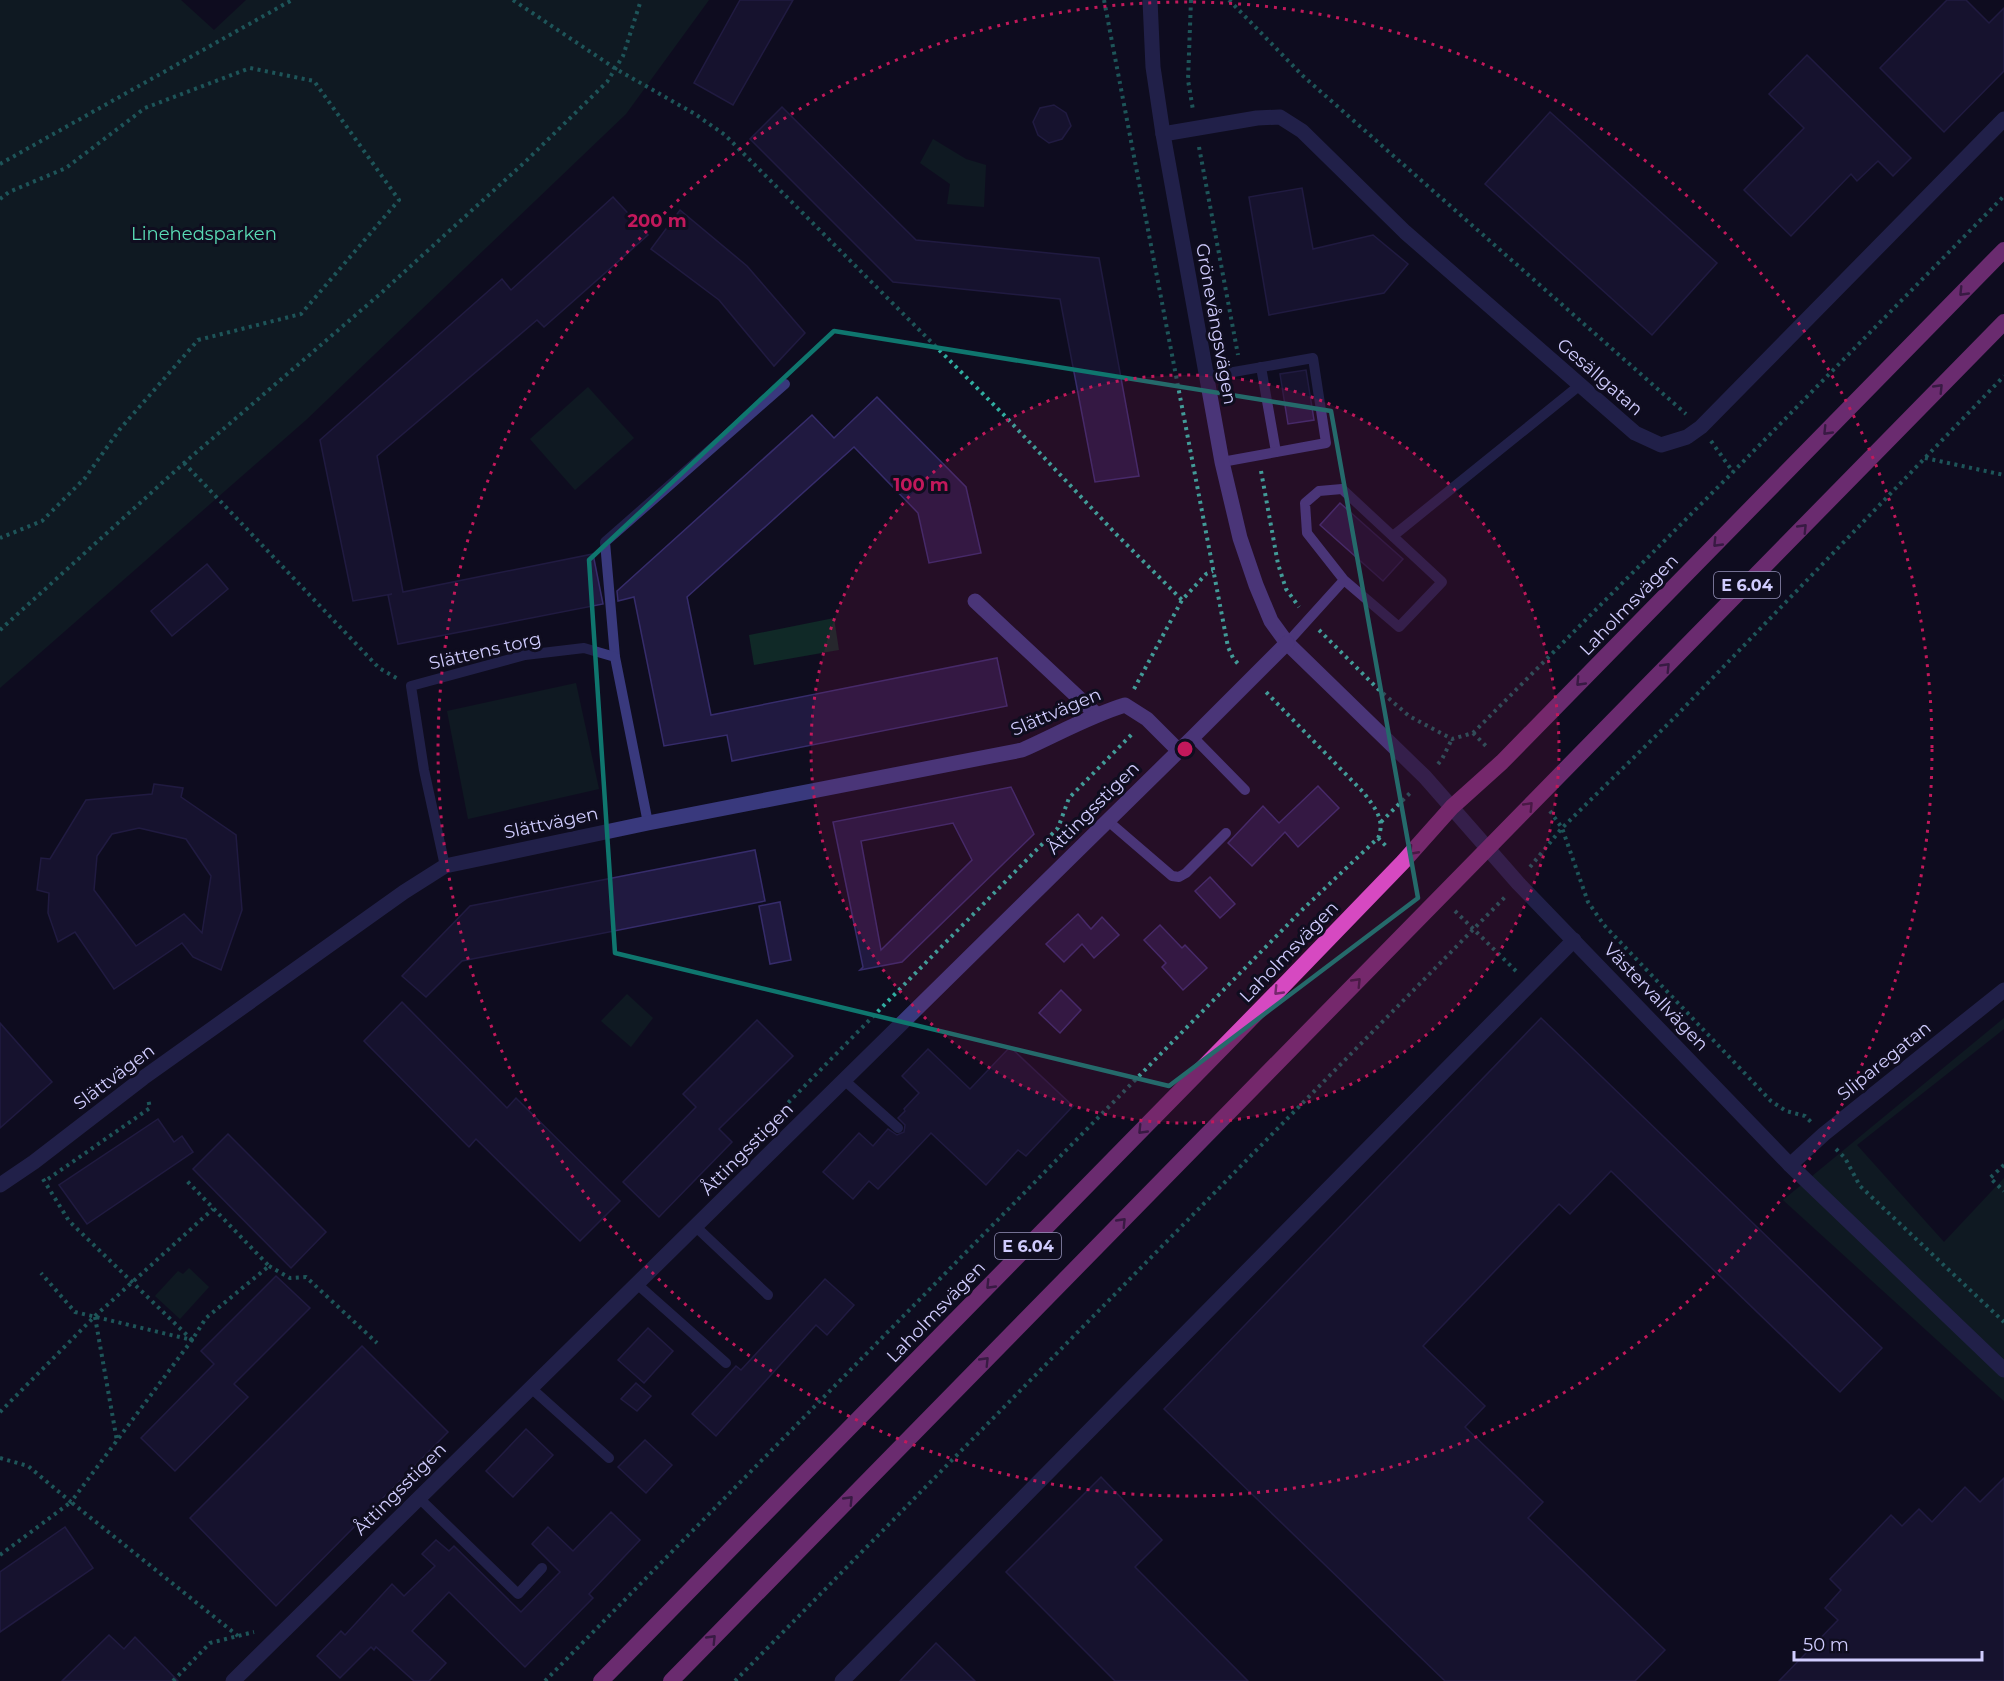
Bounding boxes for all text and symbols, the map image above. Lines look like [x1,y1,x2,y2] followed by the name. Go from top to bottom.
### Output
[627,210,687,232] text: 200 m
[131,223,277,245] park label: Linehedsparken
[1191,242,1241,406] street label: Grönevångsvägen
[1959,285,1970,295] one-way arrow
[1553,334,1647,420] street label: Gesällgatan
[1931,385,1942,396] one-way arrow
[1823,423,1834,434] one-way arrow
[893,474,949,496] text: 100 m
[1795,524,1806,535] one-way arrow
[1713,536,1724,547] one-way arrow
[1575,550,1683,660] street label: Laholmsvägen
[1714,572,1780,598] road number: E 6.04
[427,627,543,675] street label: Slättens torg
[1659,664,1670,675] one-way arrow
[1576,676,1587,686] one-way arrow
[1007,683,1105,741] street label: Slättvägen
[1175,739,1195,759] centre of rings
[1042,757,1144,859] street label: Åttingsstigen
[502,802,600,844] street label: Slättvägen
[1522,803,1533,814] one-way arrow
[1409,844,1420,854] one-way arrow
[1235,897,1343,1007] street label: Laholmsvägen
[1599,938,1713,1056] street label: Västervallvägen
[1349,979,1360,990] one-way arrow
[1274,985,1285,995] one-way arrow
[1833,1017,1935,1105] street label: Sliparegatan
[69,1039,159,1115] street label: Slättvägen
[696,1098,798,1200] street label: Åttingsstigen
[1138,1123,1149,1134] one-way arrow
[1115,1218,1126,1228] one-way arrow
[995,1233,1061,1259] road number: E 6.04
[882,1257,990,1367] street label: Laholmsvägen
[987,1277,998,1288] one-way arrow
[978,1357,989,1368] one-way arrow
[349,1438,451,1540] street label: Åttingsstigen
[841,1497,852,1508] one-way arrow
[1794,1624,1982,1662] scale bar
[1803,1634,1849,1656] text: 50 m
[705,1636,716,1647] one-way arrow

